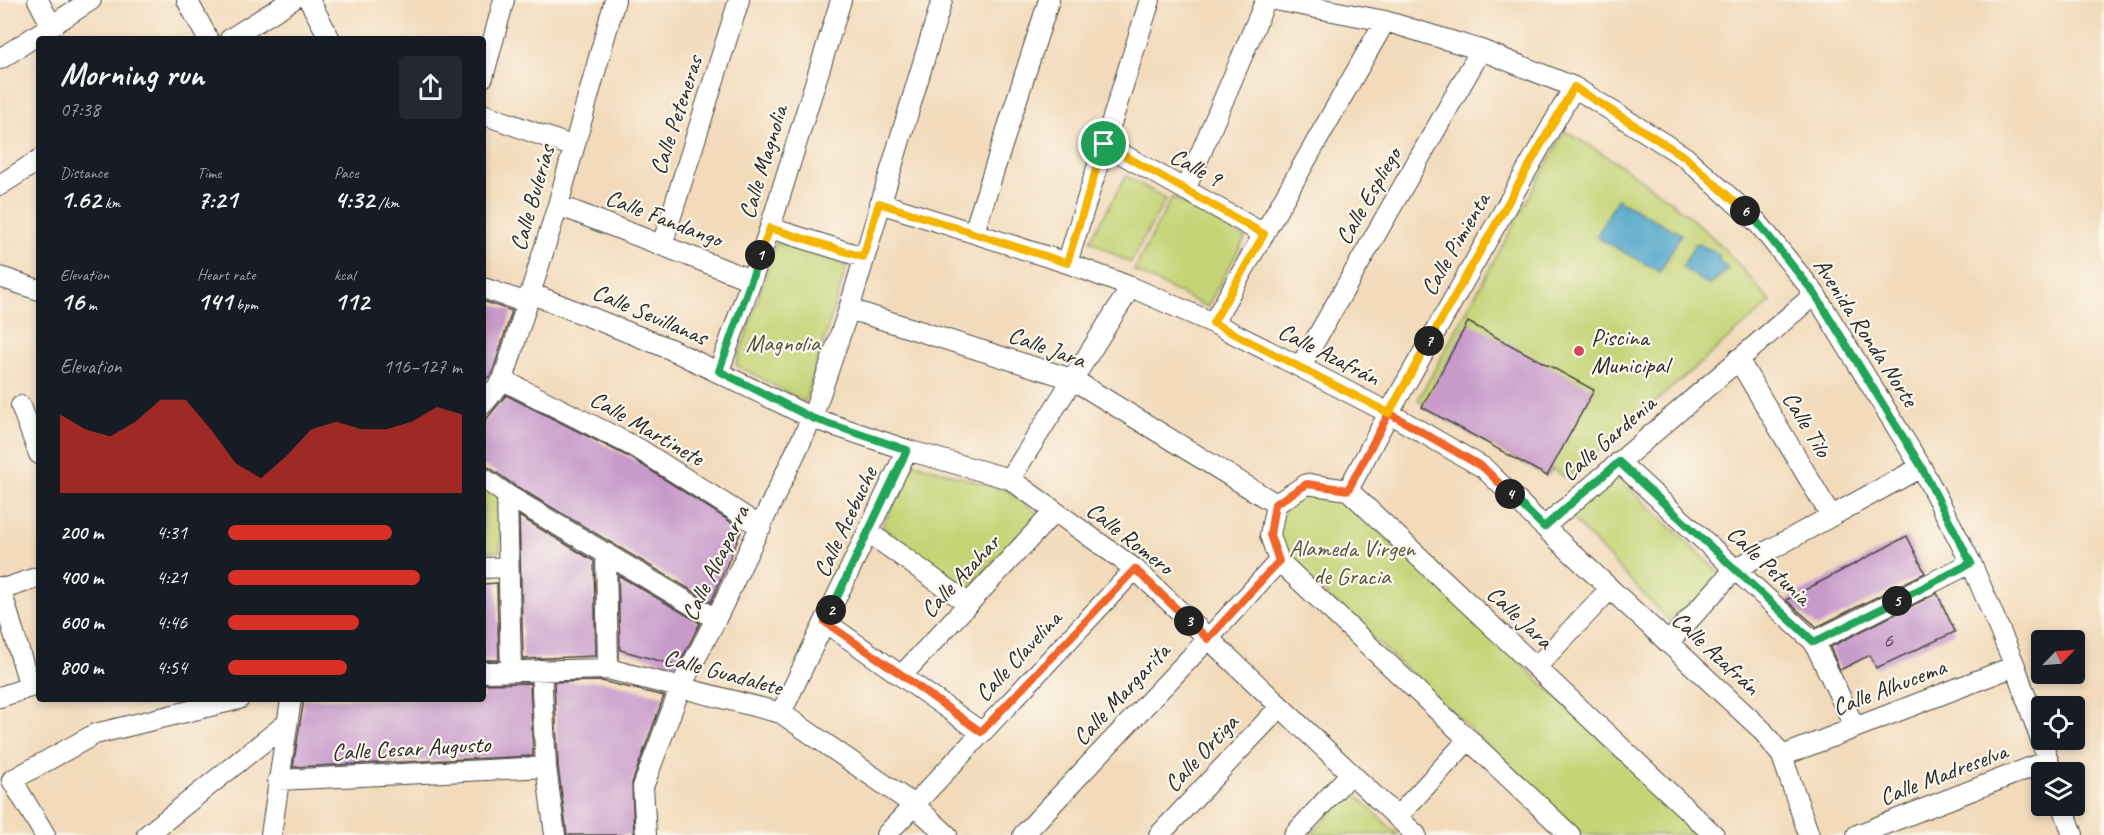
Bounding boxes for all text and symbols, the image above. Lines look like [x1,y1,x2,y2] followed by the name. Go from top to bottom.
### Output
[643,50,710,178] street label: Calle Peteneras
[60,53,204,95] text: Morning run
[399,56,462,119] button: share
[60,97,100,122] text: 07:38
[732,100,795,222] street label: Calle Magnolia
[1078,118,1129,169] pin
[1087,127,1120,160] icon: arrive
[503,139,562,254] street label: Calle Bulerías
[1328,140,1409,250] street label: Calle Espliego
[1165,141,1229,194] street label: Calle 9
[60,163,108,183] text: Distance
[197,163,221,183] text: Time
[334,163,359,183] text: Pace
[602,182,729,255] street label: Calle Fandango
[60,183,101,216] text: 1.62
[197,183,237,216] text: 7:21
[334,183,374,216] text: 4:32
[1414,185,1497,301] street label: Calle Pimienta
[101,193,120,213] text: km
[374,193,399,213] text: /km
[1730,196,1760,226] pin: 6
[1741,201,1749,221] text: 6
[745,240,775,270] pin: 1
[756,245,764,265] text: 1
[1807,252,1926,414] street label: Avenida Ronda Norte
[60,265,109,285] text: Elevation
[197,265,255,285] text: Heart rate
[334,265,355,285] text: kcal
[588,276,715,353] street label: Calle Sevillanas
[60,285,84,318] text: 16
[197,285,232,318] text: 141
[334,285,369,318] text: 112
[84,295,97,315] text: m
[232,295,258,315] text: bpm
[1273,316,1386,393] street label: Calle Azafrán
[1004,319,1091,375] street label: Calle Jara
[1591,322,1673,380] place label: Piscina Municipal
[1414,326,1444,356] pin: 7
[746,328,822,358] park label: Magnolia
[1425,331,1433,351] text: 7
[1572,344,1586,358] marker: Piscina Municipal
[60,354,122,379] text: Elevation
[383,354,462,379] text: 116–127 m
[585,383,711,474] street label: Calle Martinete
[1776,386,1839,464] street label: Calle Tilo
[1554,387,1663,487] street label: Calle Gardenia
[806,460,885,582] street label: Calle Acebuche
[1495,479,1525,509] pin: 4
[1506,484,1514,504] text: 4
[1080,495,1182,583] street label: Calle Romero
[674,499,756,626] street label: Calle Alcaparra
[1721,519,1819,613] street label: Calle Petunia
[60,520,103,545] text: 200 m
[156,520,187,545] text: 4:31
[914,526,1008,624] street label: Calle Azahar
[1289,533,1416,591] park label: Alameda Virgen de Gracia
[60,565,103,590] text: 400 m
[156,565,187,590] text: 4:21
[1481,579,1561,656] street label: Calle Jara
[1882,586,1912,616] pin: 5
[1894,591,1900,611] text: 5
[816,595,846,625] pin: 2
[827,600,835,620] text: 2
[968,603,1069,708] street label: Calle Clavelina
[1666,605,1767,702] street label: Calle Azafrán
[1174,606,1204,636] pin: 3
[60,610,104,635] text: 600 m
[156,610,187,635] text: 4:46
[1185,611,1193,631] text: 3
[1883,627,1893,653] house number: 6
[2031,630,2085,684] north arrow
[2031,630,2085,816] map controls
[1066,635,1178,751] street label: Calle Margarita
[660,642,788,703] street label: Calle Guadalete
[1828,651,1951,722] street label: Calle Alhucema
[60,655,103,680] text: 800 m
[156,655,187,680] text: 4:54
[2031,696,2085,750] button: locate
[1157,707,1246,798] street label: Calle Ortiga
[331,729,493,767] street label: Calle Cesar Augusto
[1875,735,2013,812] street label: Calle Madreselva
[2031,762,2085,816] button: layers

